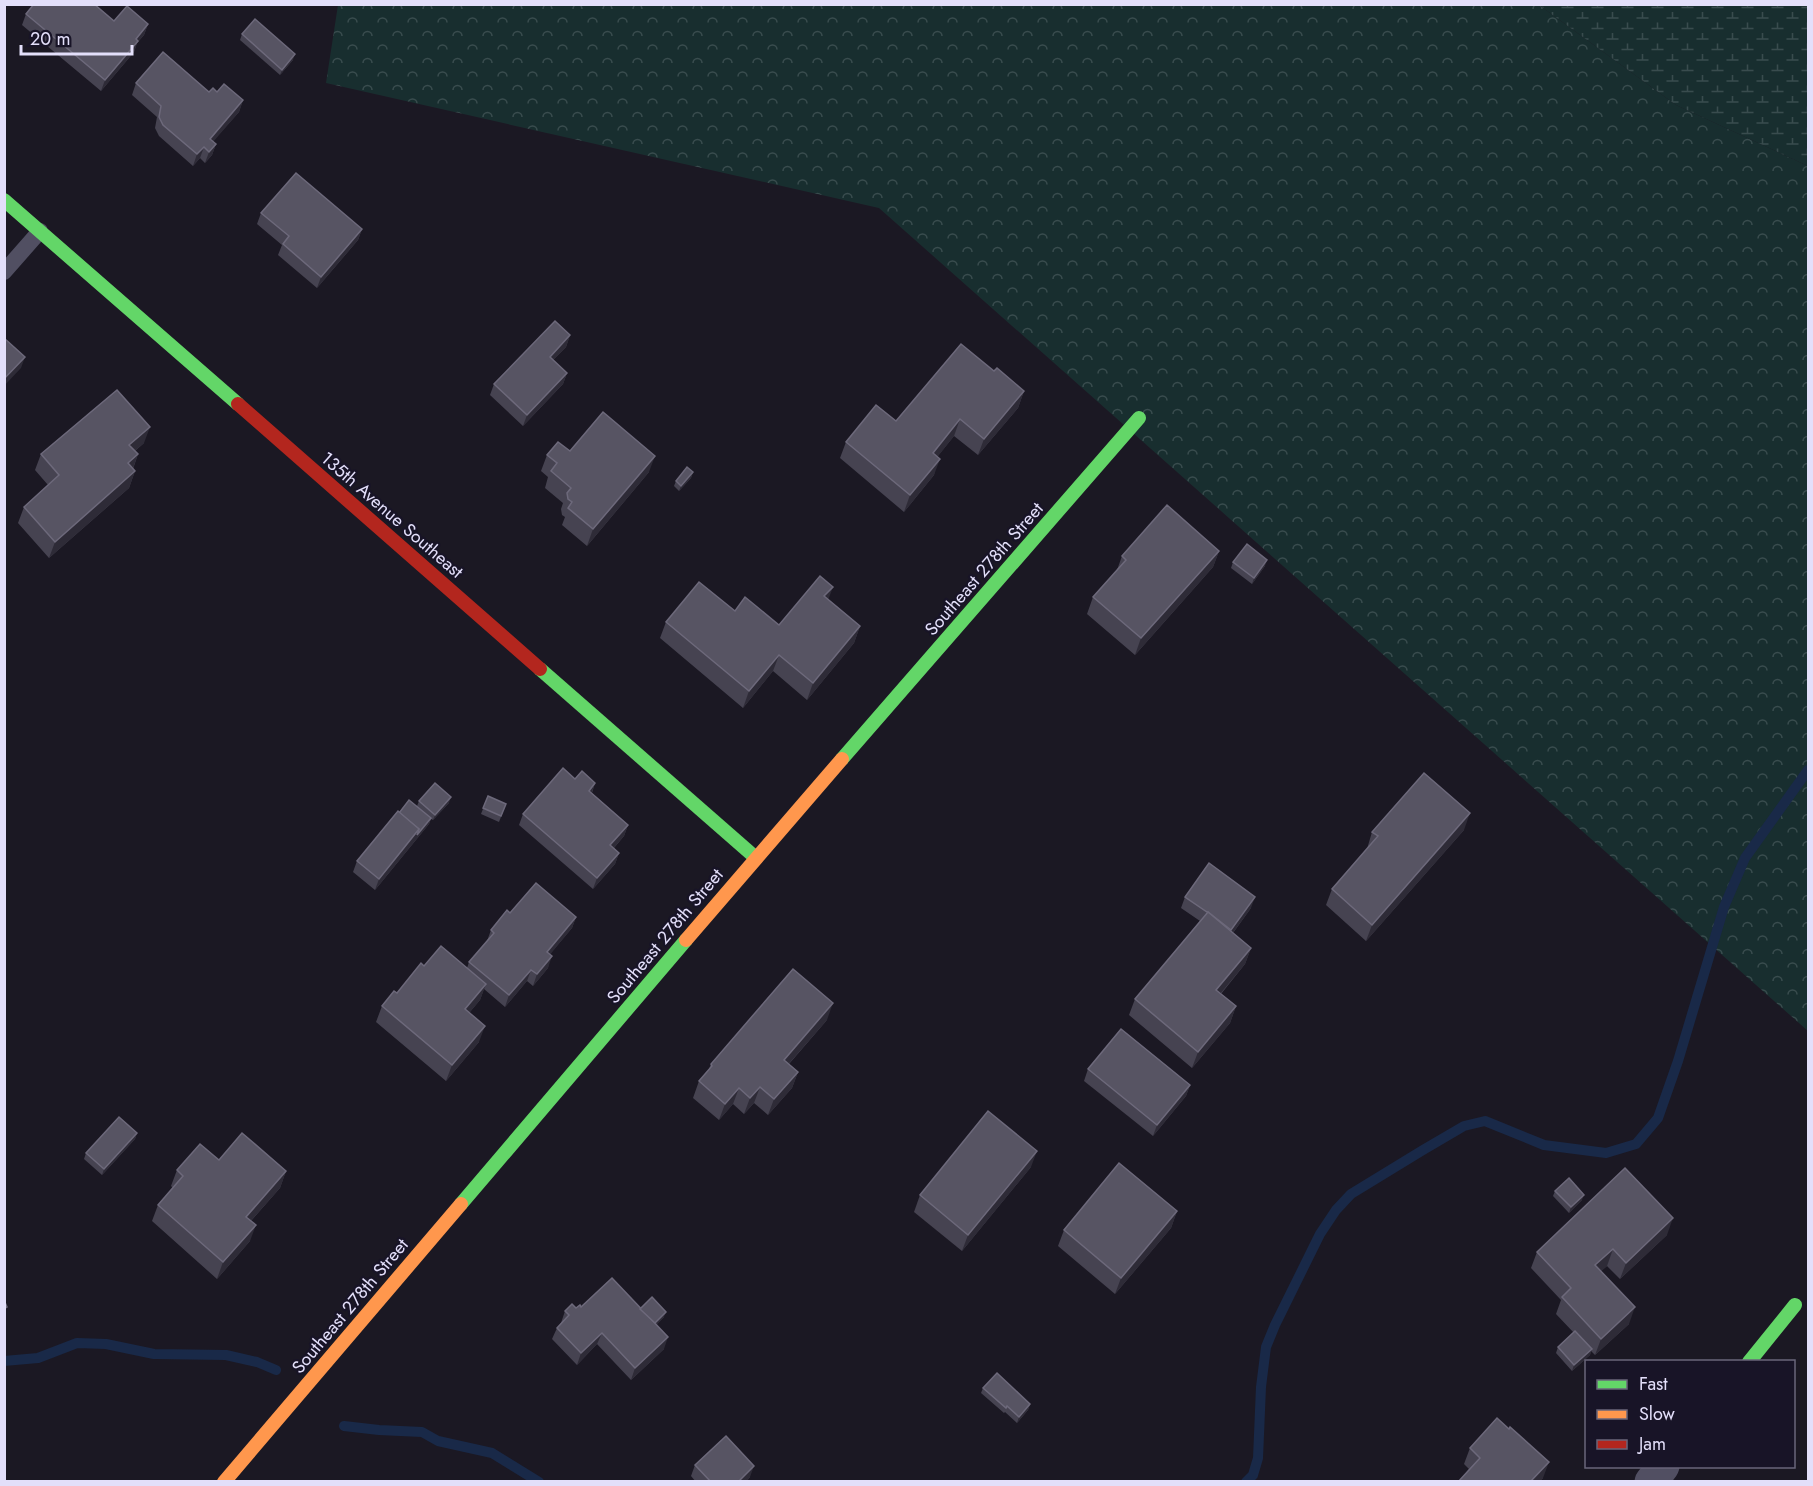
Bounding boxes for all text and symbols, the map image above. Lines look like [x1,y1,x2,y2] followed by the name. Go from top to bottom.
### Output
[21,18,132,56] scale bar
[30,26,70,52] text: 20 m
[315,446,469,585] street label: 135th Avenue Southeast
[919,496,1050,641] street label: Southeast 278th Street
[601,862,730,1009] street label: Southeast 278th Street
[286,1232,415,1379] street label: Southeast 278th Street
[1585,1360,1795,1468] legend
[1639,1371,1668,1397] text: Fast
[1639,1401,1676,1427] text: Slow
[1637,1431,1666,1457] text: Jam

